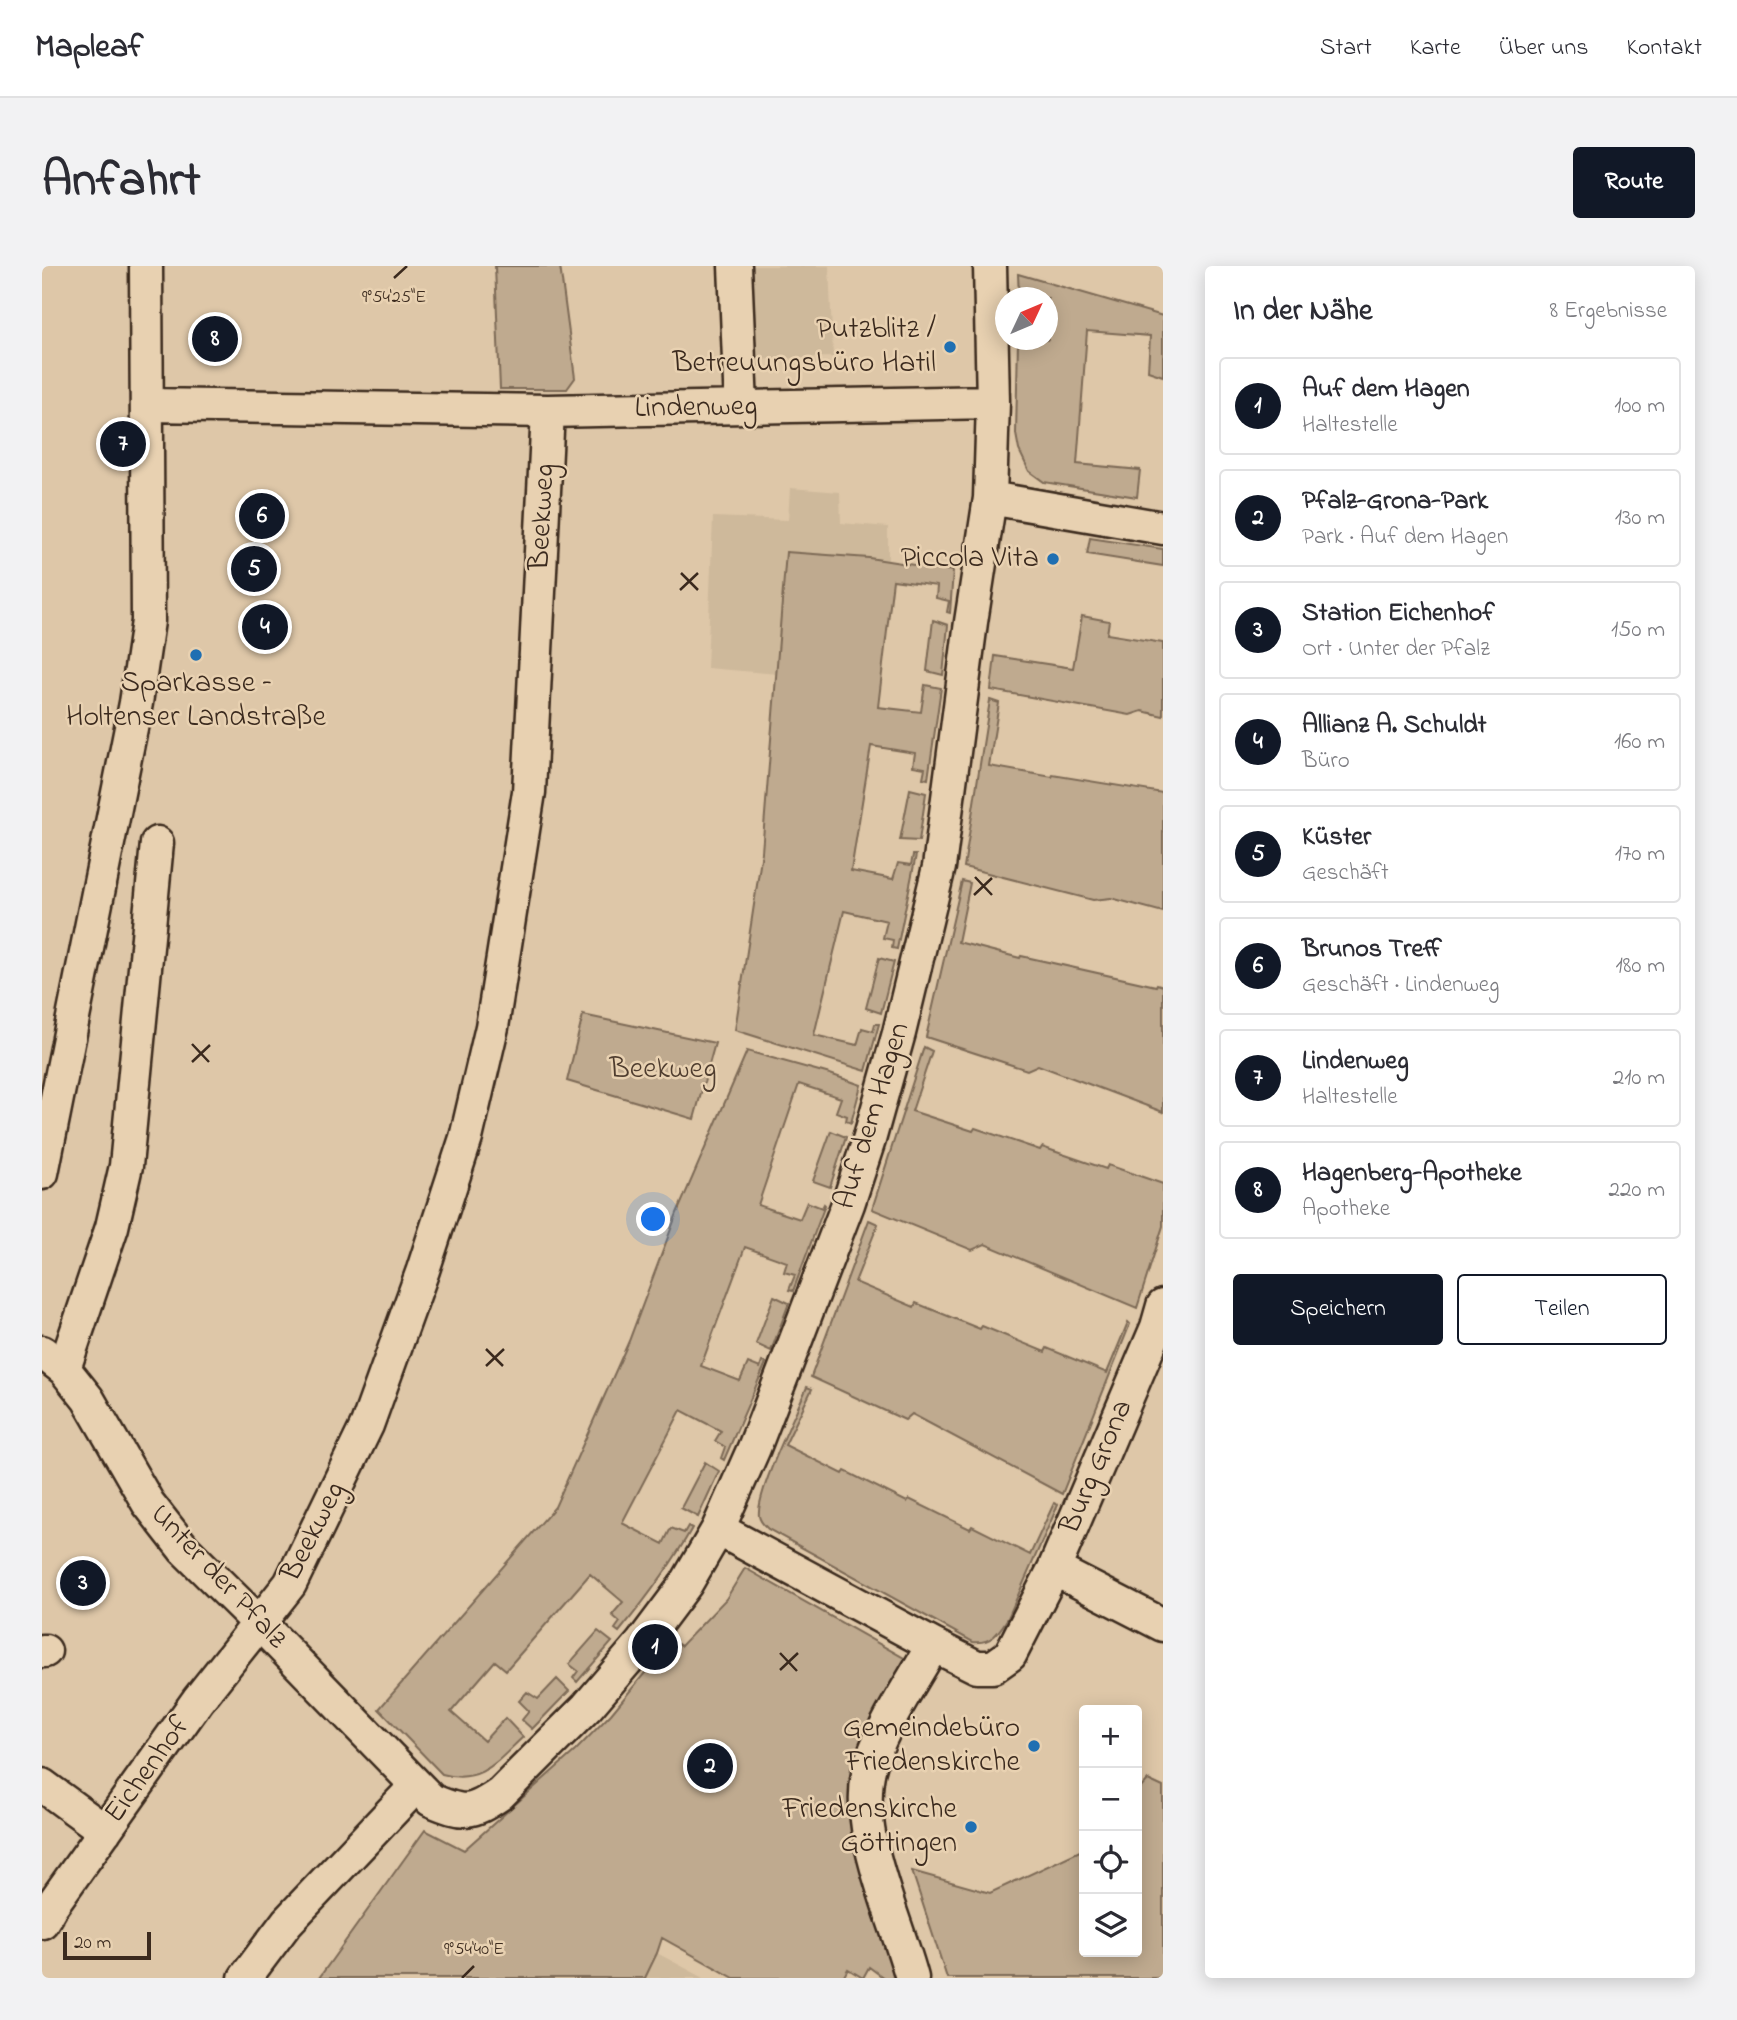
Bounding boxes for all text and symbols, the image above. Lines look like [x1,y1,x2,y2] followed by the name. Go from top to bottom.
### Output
[35,24,143,72] text: Mapleaf
[1320,31,1372,66] text: Start
[1410,31,1461,66] text: Karte
[1499,31,1588,66] text: Über uns
[1626,31,1702,66] text: Kontakt
[42,146,200,218] text: Anfahrt
[1573,147,1695,218] button: Route
[362,285,426,311] text: 9°54'25"E
[995,287,1058,350] north arrow
[1233,290,1373,334] text: In der Nähe
[1550,295,1667,328] text: 8 Ergebnisse
[671,308,936,386] place label: Putzblitz / Betreuungsbüro Hatil
[192,313,238,365] pin: 8
[942,339,958,355] marker: Putzblitz / Betreuungsbüro Hatil
[1302,371,1470,409] text: Auf dem Hagen
[634,385,758,431] street label: Lindenweg
[1254,390,1262,423] text: 1
[1614,390,1665,423] text: 100 m
[1302,409,1397,442] text: Haltestelle
[100,418,146,470] pin: 7
[518,462,568,572] street label: Beekweg
[1302,483,1488,521] text: Pfalz-Grona-Park
[239,490,285,542] pin: 6
[1252,502,1264,535] text: 2
[1615,502,1665,535] text: 130 m
[1302,521,1508,554] text: Park · Auf dem Hagen
[901,537,1039,581] place label: Piccola Vita
[231,543,277,595] pin: 5
[1045,551,1061,567] marker: Piccola Vita
[1302,595,1494,633] text: Station Eichenhof
[242,601,288,653] pin: 4
[1253,614,1263,647] text: 3
[1611,614,1665,647] text: 150 m
[1302,633,1490,666] text: Ort · Unter der Pfalz
[188,647,204,663] marker: Sparkasse – Holtenser Landstraße
[66,662,327,740] place label: Sparkasse – Holtenser Landstraße
[1302,707,1487,745] text: Allianz A. Schuldt
[1253,726,1263,759] text: 4
[1614,726,1665,759] text: 160 m
[1302,745,1350,778] text: Büro
[1302,819,1371,857] text: Küster
[1251,838,1265,871] text: 5
[1615,838,1665,871] text: 170 m
[1302,857,1389,890] text: Geschäft
[1302,931,1442,969] text: Brunos Treff
[1253,950,1263,983] text: 6
[1616,950,1665,983] text: 180 m
[1302,969,1499,1002] text: Geschäft · Lindenweg
[824,1017,922,1215] street label: Auf dem Hagen
[1302,1043,1409,1081] text: Lindenweg
[609,1048,716,1092] park label: Beekweg
[1253,1062,1263,1095] text: 7
[1613,1062,1665,1095] text: 210 m
[1302,1081,1397,1114] text: Haltestelle
[1302,1155,1522,1193] text: Hagenberg-Apotheke
[1254,1174,1262,1207] text: 8
[1609,1174,1665,1207] text: 220 m
[1302,1193,1390,1226] text: Apotheke
[636,1202,670,1236] your location
[1233,1274,1443,1345] button: Speichern
[1457,1274,1667,1345] button: Teilen
[1049,1393,1145,1542] street label: Burg Grona
[270,1474,358,1590] street label: Beekweg
[139,1495,297,1660] street label: Unter der Pfalz
[60,1557,106,1609] pin: 3
[632,1621,678,1673] pin: 1
[1079,1705,1142,1957] map controls
[1079,1705,1142,1768] button: +
[94,1707,202,1833] street label: Eichenhof
[843,1707,1021,1785] place label: Gemeindebüro Friedenskirche
[1026,1738,1042,1754] marker: Gemeindebüro Friedenskirche
[687,1740,733,1792] pin: 2
[1079,1768,1142,1831] button: −
[782,1788,958,1866] place label: Friedenskirche Göttingen
[963,1819,979,1835] marker: Friedenskirche Göttingen
[1079,1831,1142,1894] button: locate
[1079,1894,1142,1957] button: layers
[63,1929,150,1961] scale bar
[74,1930,111,1957] text: 20 m
[444,1937,504,1963] text: 9°54'40"E

